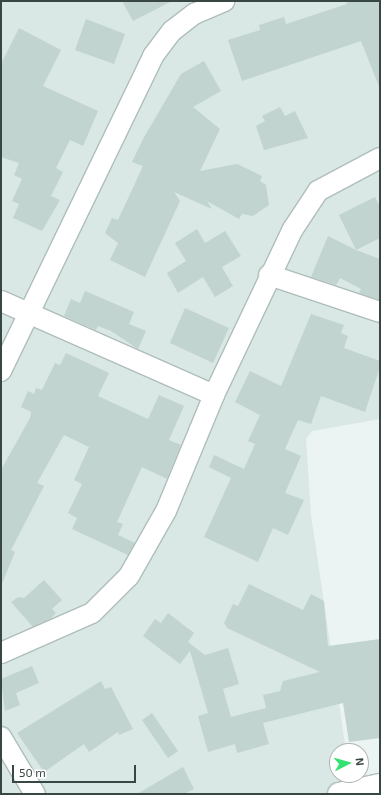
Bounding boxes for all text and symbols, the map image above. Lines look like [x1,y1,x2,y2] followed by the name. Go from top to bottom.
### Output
[329,743,369,783] north arrow
[14,757,138,783] scale bar
[354,757,367,766] text: N
[19,765,46,779] text: 50 m

